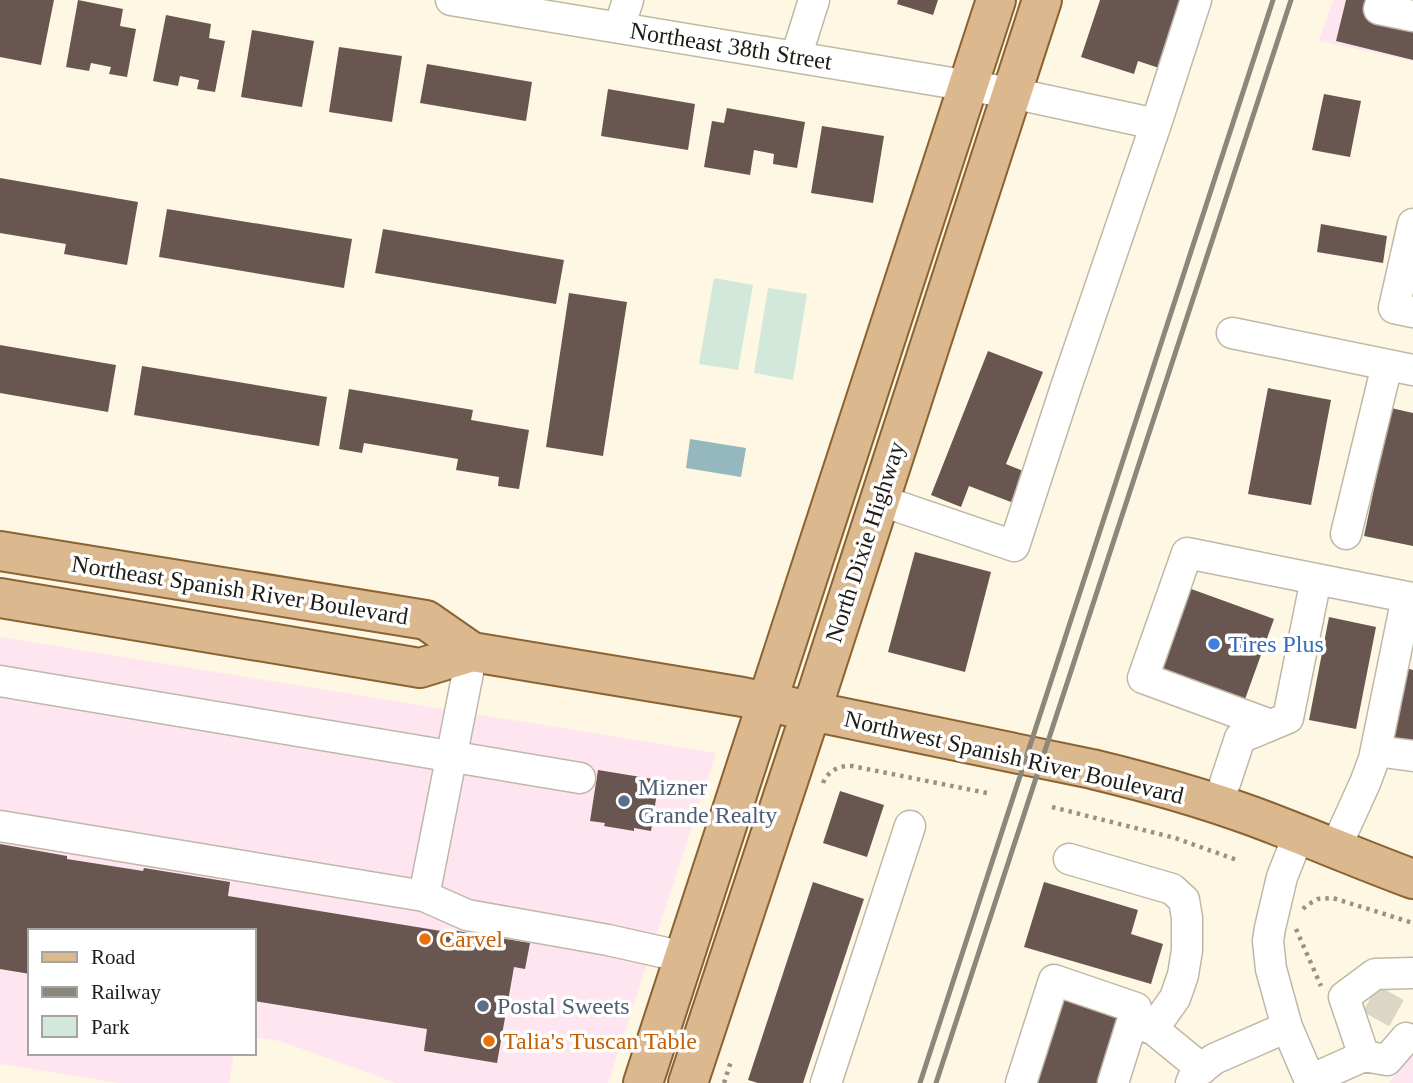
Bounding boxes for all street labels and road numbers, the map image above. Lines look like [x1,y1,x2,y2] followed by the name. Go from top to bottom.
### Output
[628,17,834,75] street label: Northeast 38th Street
[820,438,910,646] street label: North Dixie Highway
[70,551,410,629] street label: Northeast Spanish River Boulevard
[842,705,1186,809] street label: Northwest Spanish River Boulevard

